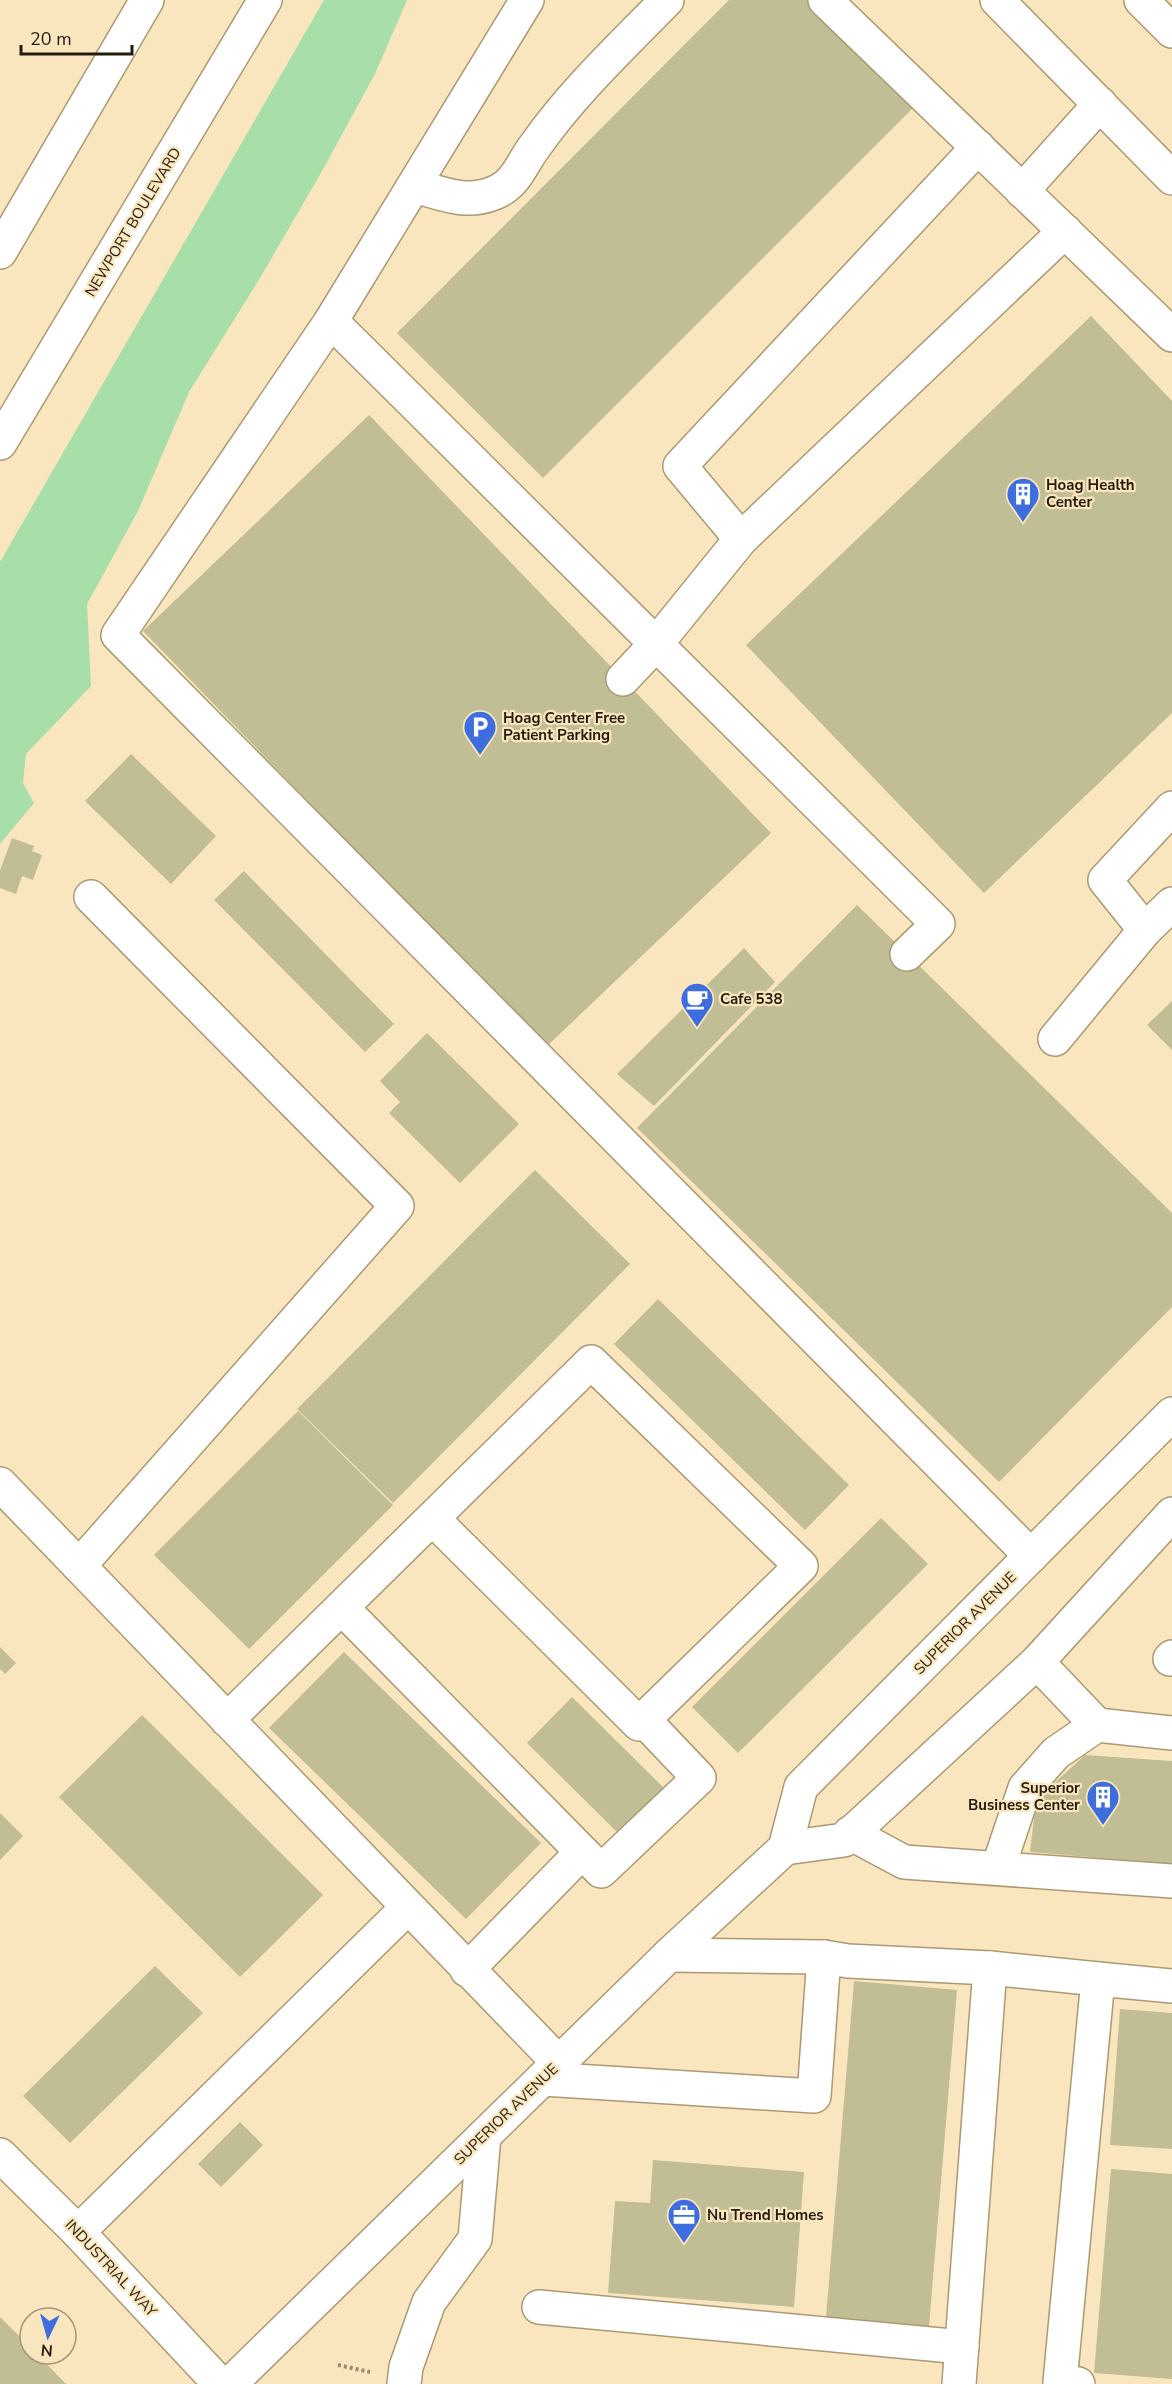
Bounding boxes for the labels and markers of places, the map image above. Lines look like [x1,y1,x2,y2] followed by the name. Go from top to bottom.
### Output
[1046,475,1135,512] place label: Hoag Health Center
[1005,476,1041,523] building icon: Hoag Health Center
[503,708,625,745] place label: Hoag Center Free Patient Parking
[462,709,498,756] parking icon: Hoag Center Free Patient Parking
[679,981,715,1028] cafe icon: Cafe 538
[720,989,783,1009] place label: Cafe 538
[968,1778,1080,1815] place label: Superior Business Center
[1085,1779,1121,1826] building icon: Superior Business Center
[666,2197,702,2244] office icon: Nu Trend Homes
[707,2205,824,2225] place label: Nu Trend Homes

